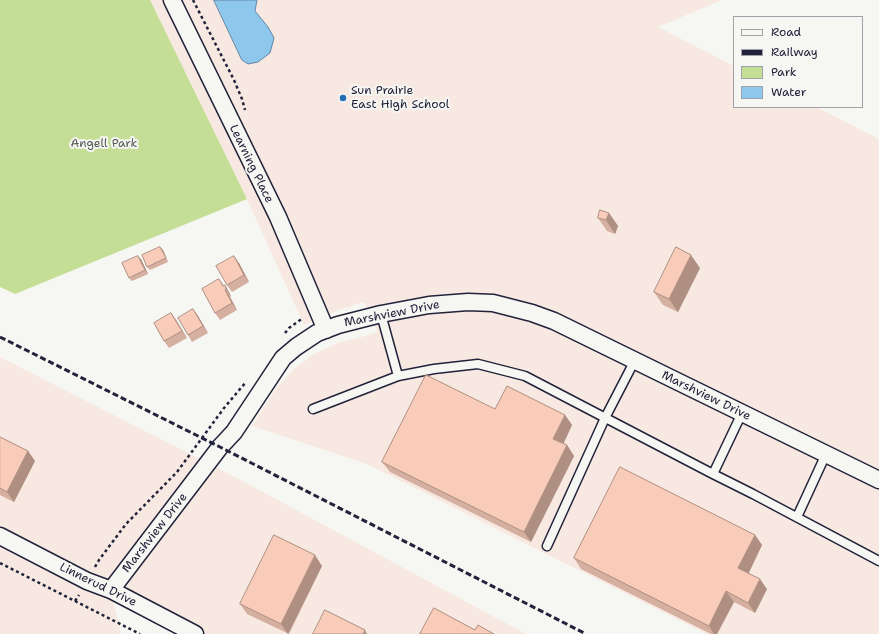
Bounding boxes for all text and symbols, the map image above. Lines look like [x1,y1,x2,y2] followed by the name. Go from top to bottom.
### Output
[733,16,863,108] legend
[771,24,801,40] text: Road
[771,44,818,60] text: Railway
[771,64,797,80] text: Park
[351,84,449,112] place label: Sun Prairie East High School
[771,84,806,100] text: Water
[338,93,348,103] marker: Sun Prairie East High School
[226,123,276,205] street label: Learning Place
[71,137,137,151] park label: Angell Park
[343,298,441,330] street label: Marshview Drive
[659,368,753,424] street label: Marshview Drive
[119,490,191,576] street label: Marshview Drive
[57,560,139,610] street label: Linnerud Drive

